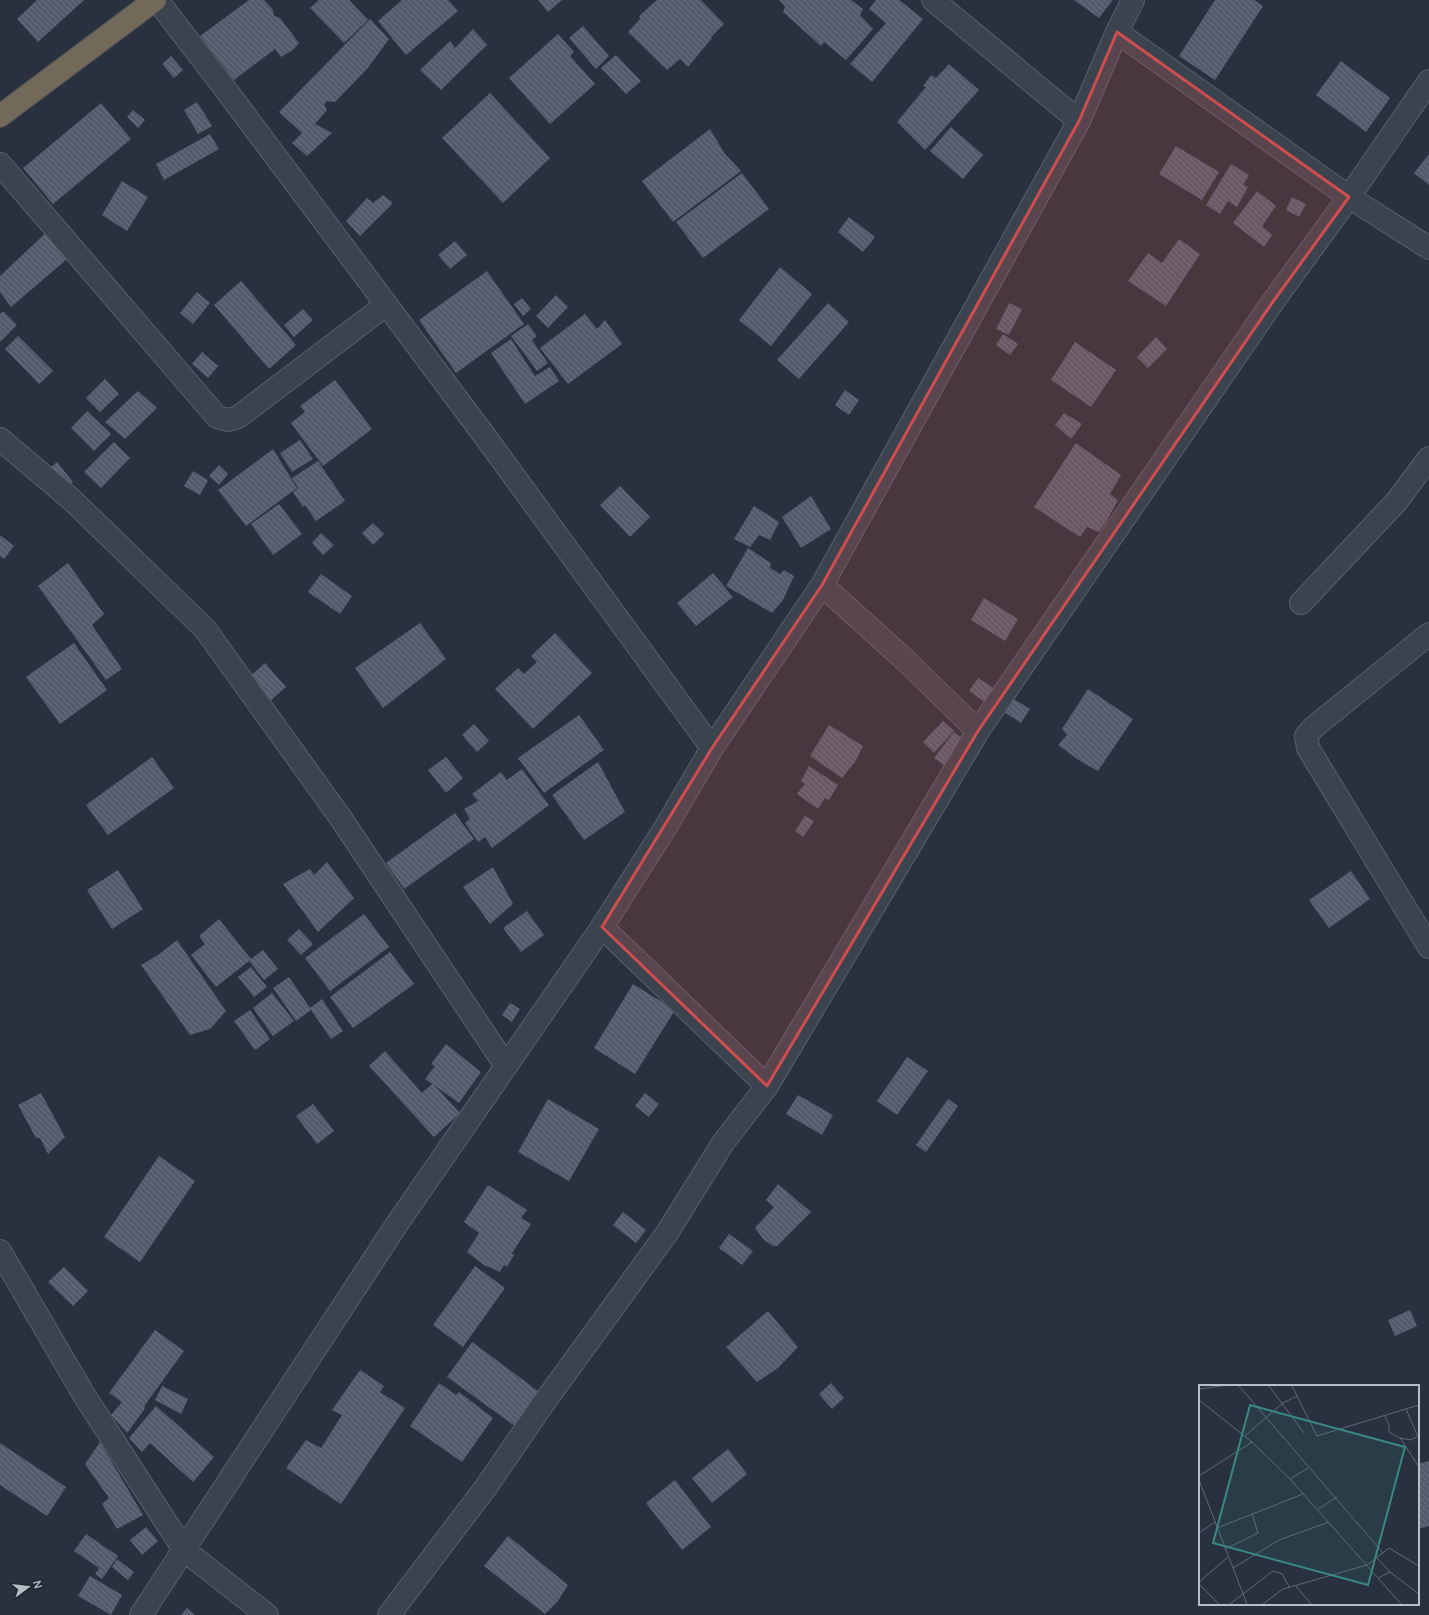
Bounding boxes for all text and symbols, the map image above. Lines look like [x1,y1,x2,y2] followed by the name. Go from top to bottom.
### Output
[1199,1385,1419,1605] inset map
[8,1567,48,1607] north arrow
[30,1579,46,1590] text: N

